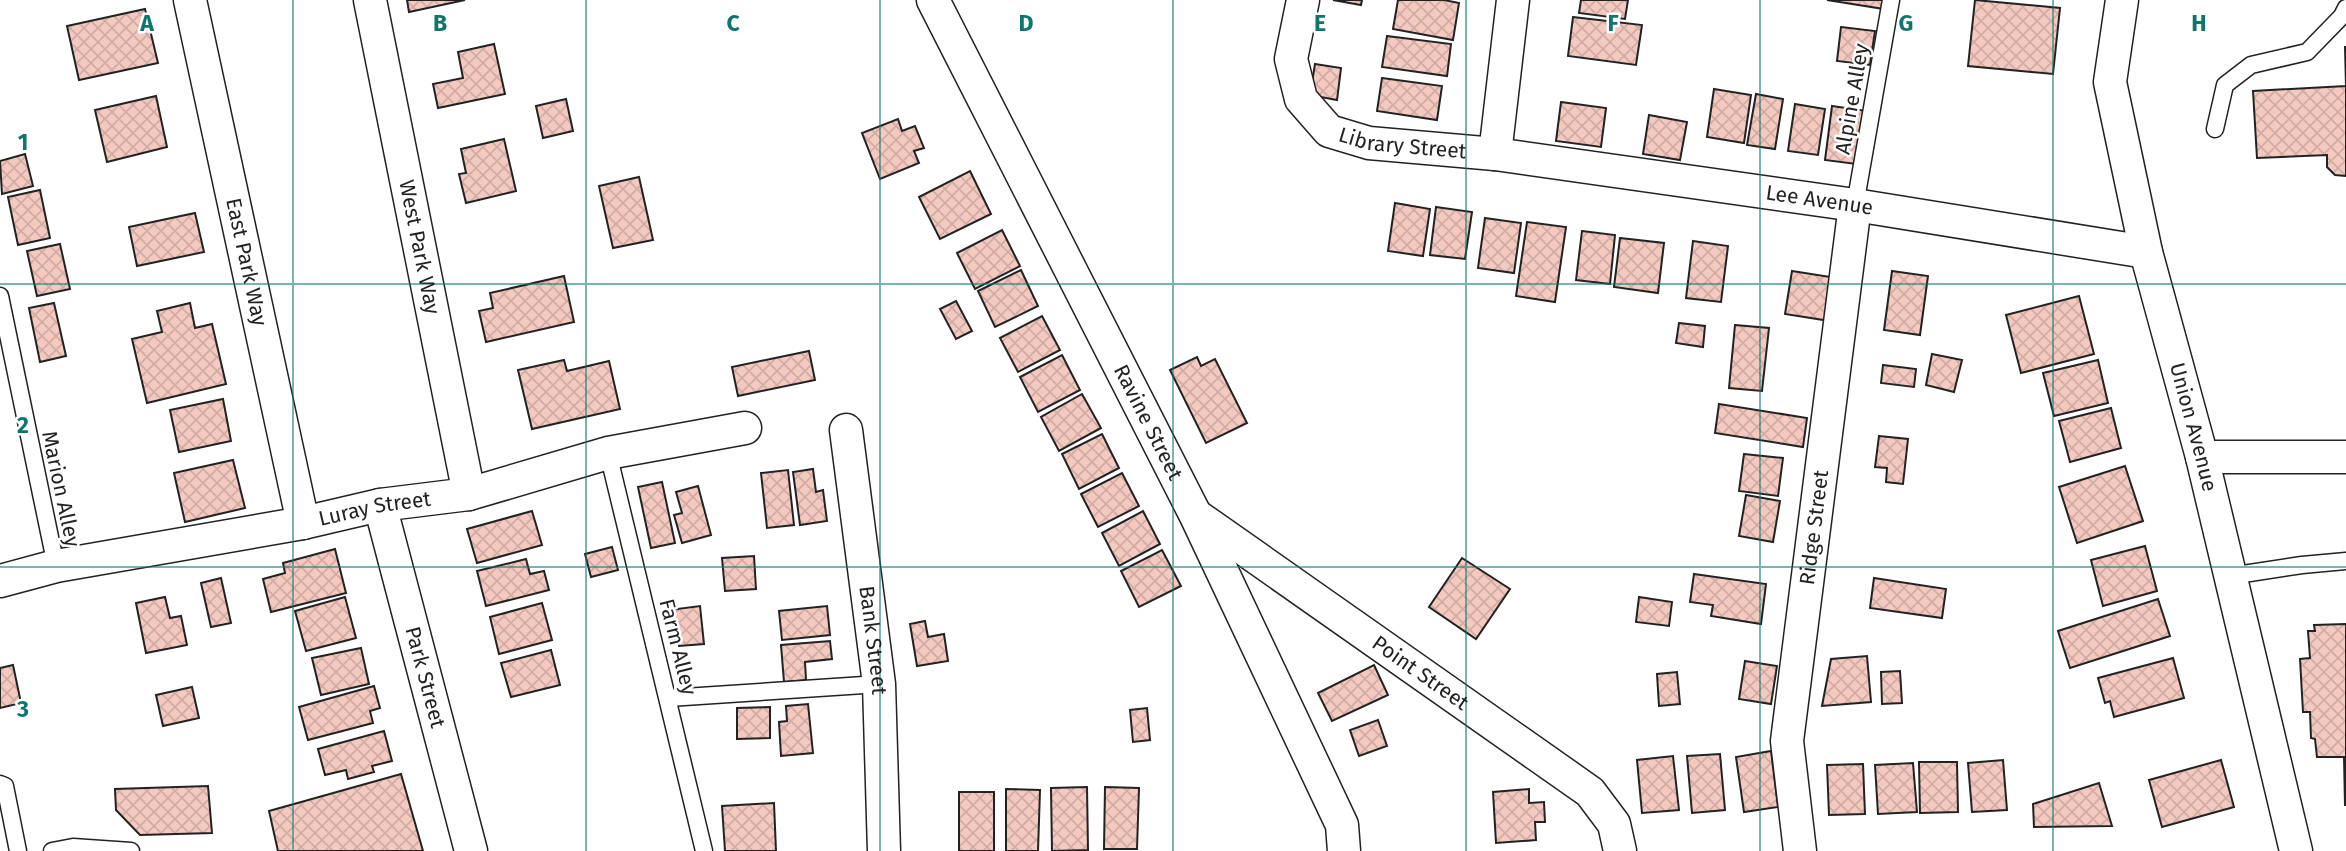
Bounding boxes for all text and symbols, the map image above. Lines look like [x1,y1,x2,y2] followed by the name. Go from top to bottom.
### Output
[139,9,154,37] text: A
[433,9,447,37] text: B
[726,9,740,37] text: C
[1019,9,1034,37] text: D
[1314,9,1326,37] text: E
[1607,9,1619,37] text: F
[1899,9,1913,37] text: G
[2191,9,2207,37] text: H
[1829,41,1875,156] street label: Alpine Alley
[1335,122,1468,164] street label: Library Street
[18,128,28,156] text: 1
[393,178,446,317] street label: West Park Way
[1764,180,1875,221] street label: Lee Avenue
[220,196,273,329] street label: East Park Way
[1108,360,1189,485] street label: Ravine Street
[2164,360,2223,494] street label: Union Avenue
[17,411,29,439] text: 2
[36,429,86,550] street label: Marion Alley
[1794,468,1834,587] street label: Ridge Street
[316,486,433,532] street label: Luray Street
[853,584,892,696] street label: Bank Street
[654,596,703,698] street label: Farm Alley
[399,624,451,731] street label: Park Street
[1367,630,1474,716] street label: Point Street
[16,695,29,723] text: 3

